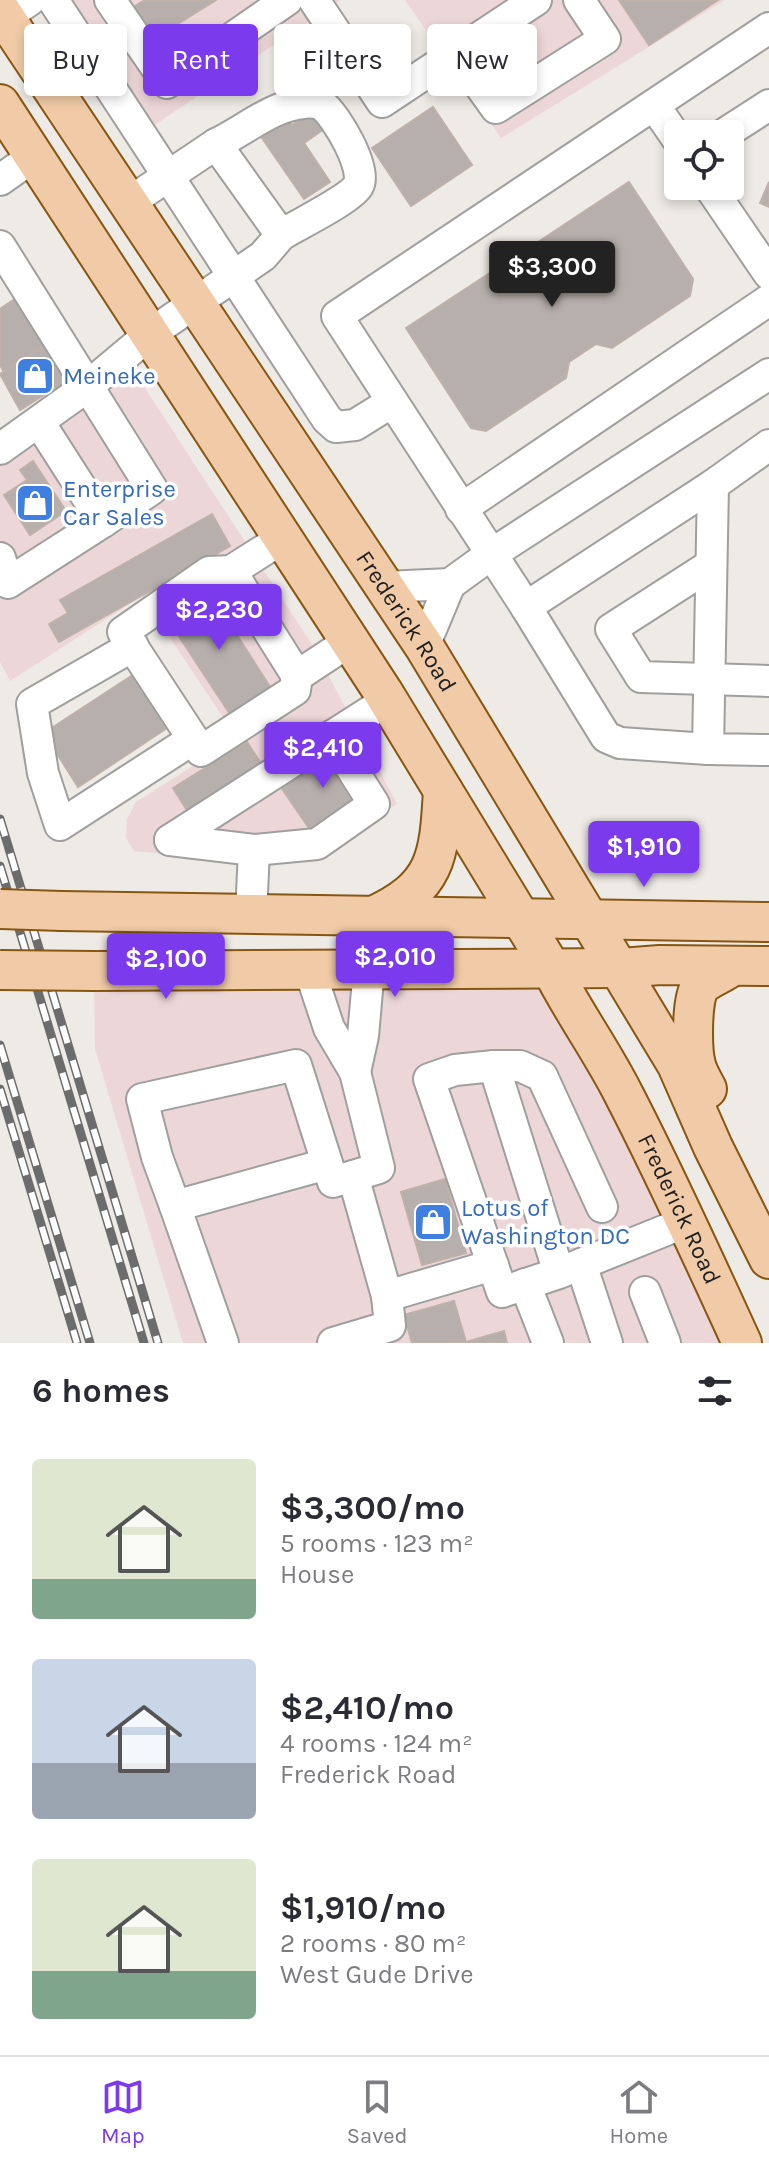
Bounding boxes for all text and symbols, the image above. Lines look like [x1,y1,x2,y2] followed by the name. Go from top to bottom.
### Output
[24,24,127,96] chip: Buy
[143,24,258,96] chip: Rent
[274,24,411,96] chip: Filters
[427,24,537,96] chip: New
[664,120,744,200] map controls
[664,120,744,200] button: locate
[487,241,617,309] pin: $3,300
[507,251,597,282] text: $3,300
[14,355,56,397] shop icon: Meineke
[63,362,155,390] place label: Meineke
[63,475,176,531] place label: Enterprise Car Sales
[14,482,56,524] shop icon: Enterprise Car Sales
[350,545,462,697] street label: Frederick Road
[154,584,284,652] pin: $2,230
[175,594,263,625] text: $2,230
[258,722,388,790] pin: $2,410
[282,732,364,763] text: $2,410
[579,821,709,889] pin: $1,910
[606,831,682,862] text: $1,910
[330,931,460,999] pin: $2,010
[101,933,231,1001] pin: $2,100
[354,941,436,972] text: $2,010
[125,943,207,974] text: $2,100
[632,1129,727,1288] street label: Frederick Road
[461,1194,630,1250] place label: Lotus of Washington DC
[412,1201,454,1243] shop icon: Lotus of Washington DC
[693,1369,737,1413] icon: filters
[32,1371,170,1411] text: 6 homes
[280,1488,465,1528] text: $3,300/mo
[96,1491,192,1587] icon: home
[280,1528,474,1559] text: 5 rooms · 123 m²
[280,1559,354,1590] text: House
[280,1688,454,1728] text: $2,410/mo
[96,1691,192,1787] icon: home
[280,1728,473,1759] text: 4 rooms · 124 m²
[280,1759,456,1790] text: Frederick Road
[280,1888,446,1928] text: $1,910/mo
[96,1891,192,1987] icon: home
[280,1928,466,1959] text: 2 rooms · 80 m²
[280,1959,474,1990] text: West Gude Drive
[101,2075,145,2149] tab: Map
[347,2075,408,2149] tab: Saved
[609,2075,668,2149] tab: Home

